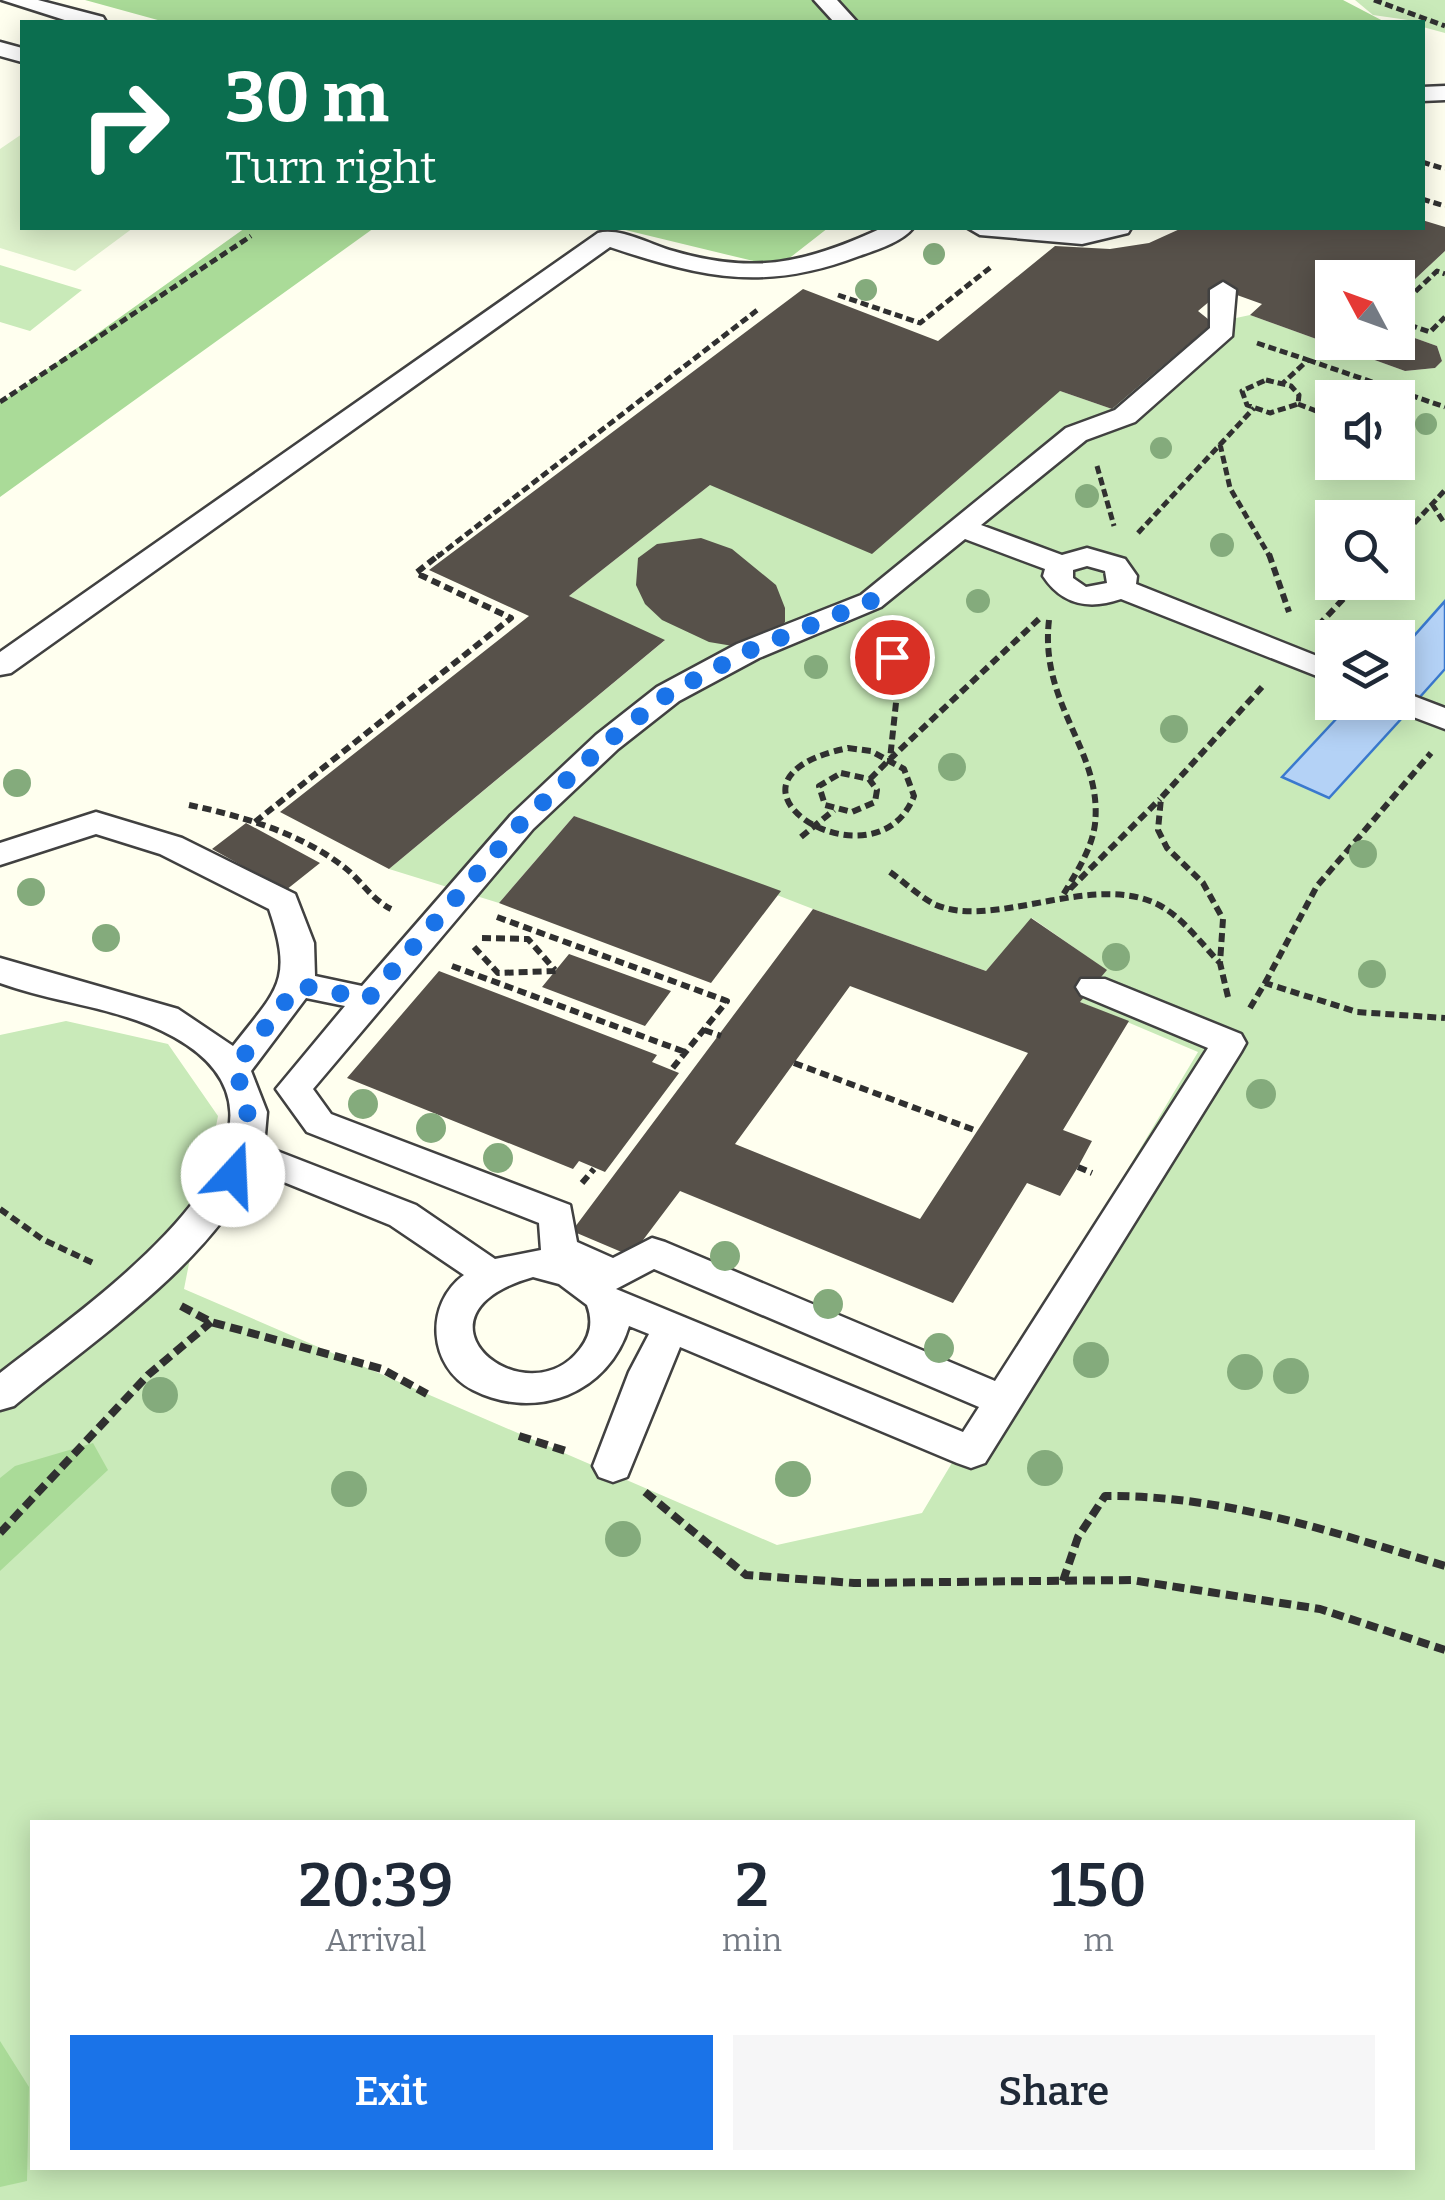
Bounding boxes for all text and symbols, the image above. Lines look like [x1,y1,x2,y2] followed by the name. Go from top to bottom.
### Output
[225,56,389,140] text: 30 m
[60,60,190,190] icon: right
[225,141,437,195] text: Turn right
[1315,260,1415,360] north arrow
[1315,260,1415,720] map controls
[1315,380,1415,480] button: sound
[1315,500,1415,600] button: search
[850,615,935,700] pin
[1315,620,1415,720] button: layers
[865,630,920,685] icon: arrive
[181,1123,285,1227] position arrow
[298,1850,453,1922] text: 20:39
[735,1850,769,1922] text: 2
[1050,1850,1147,1922] text: 150
[325,1921,427,1959] text: Arrival
[722,1921,782,1959] text: min
[1083,1921,1114,1959] text: m
[70,2035,713,2150] button: Exit
[733,2035,1375,2150] button: Share

